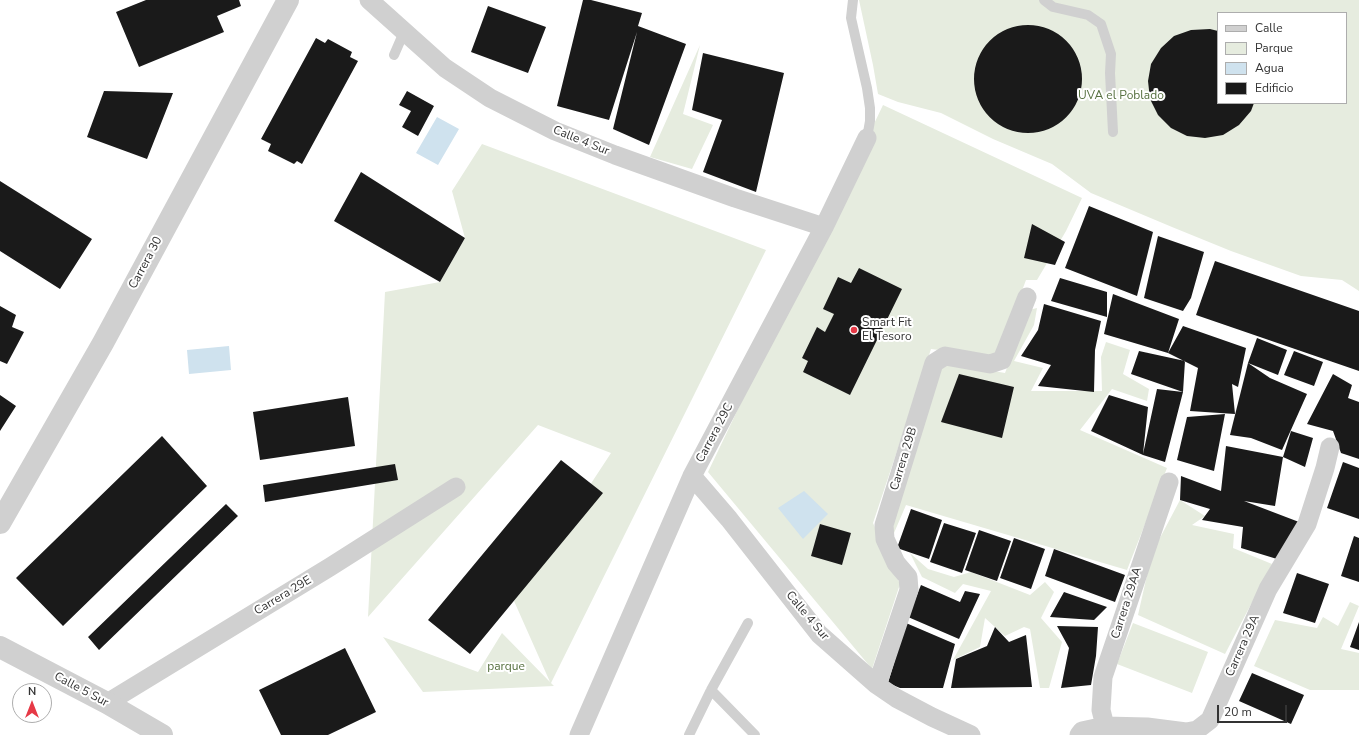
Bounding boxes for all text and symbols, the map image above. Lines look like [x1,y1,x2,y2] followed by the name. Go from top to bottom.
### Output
[1217,12,1347,104] legend
[1255,20,1283,36] text: Calle
[1255,40,1293,56] text: Parque
[1255,60,1284,76] text: Agua
[1255,80,1293,96] text: Edificio
[1078,89,1164,103] park label: UVA el Poblado
[551,123,611,159] street label: Calle 4 Sur
[126,234,166,292] street label: Carrera 30
[862,316,912,344] place label: Smart Fit El Tesoro
[849,325,859,335] marker: Smart Fit El Tesoro
[693,401,737,465] street label: Carrera 29C
[888,426,920,492] street label: Carrera 29B
[1109,565,1145,641] street label: Carrera 29AA
[252,573,314,619] street label: Carrera 29E
[782,589,832,643] street label: Calle 4 Sur
[1223,613,1263,679] street label: Carrera 29A
[487,660,525,674] park label: parque
[51,670,111,710] street label: Calle 5 Sur
[12,683,52,723] north arrow
[28,684,36,699] text: N
[1219,697,1289,723] scale bar
[1224,704,1252,720] text: 20 m

